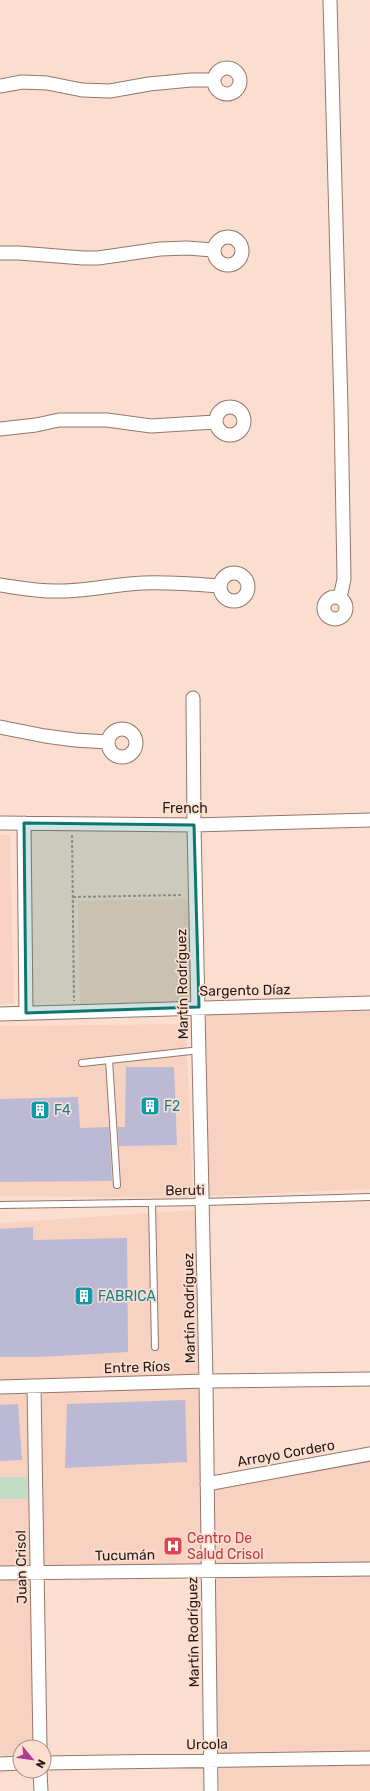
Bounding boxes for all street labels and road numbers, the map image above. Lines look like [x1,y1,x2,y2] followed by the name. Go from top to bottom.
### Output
[162,800,208,817] street label: French
[173,928,192,1040] street label: Martín Rodríguez
[199,981,291,1000] street label: Sargento Díaz
[165,1182,205,1199] street label: Beruti
[180,1252,199,1364] street label: Martín Rodríguez
[103,1358,171,1377] street label: Entre Ríos
[236,1437,336,1470] street label: Arroyo Cordero
[12,1530,31,1604] street label: Juan Crisol
[95,1546,155,1565] street label: Tucumán
[184,1576,203,1688] street label: Martín Rodríguez
[186,1736,228,1753] street label: Urcola

